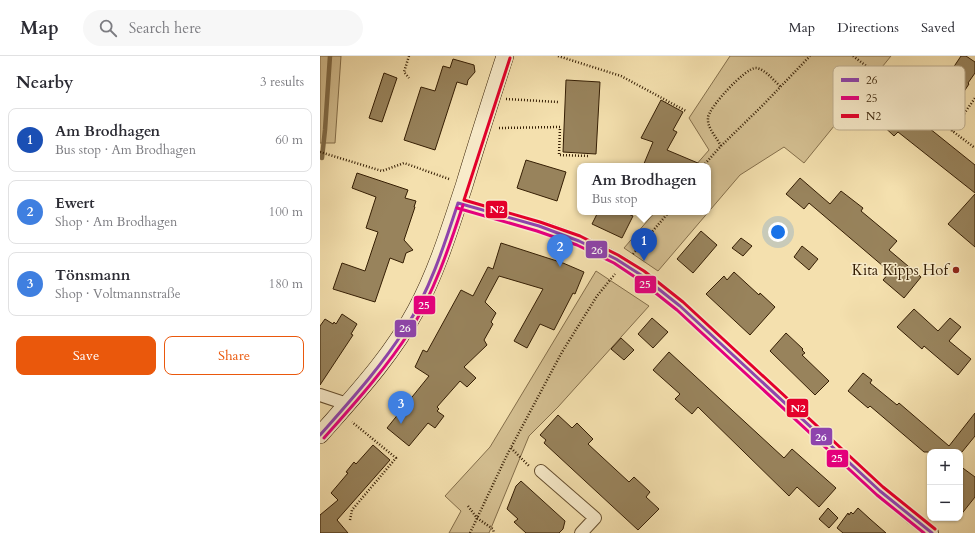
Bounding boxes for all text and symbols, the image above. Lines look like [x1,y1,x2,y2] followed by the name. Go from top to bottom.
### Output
[83,10,363,46] search box
[20,15,59,41] text: Map
[97,17,119,39] icon: search
[129,18,201,38] text: Search here
[789,18,815,37] text: Map
[837,18,899,37] text: Directions
[921,18,955,37] text: Saved
[833,66,965,130] legend
[16,71,73,94] text: Nearby
[260,73,304,91] text: 3 results
[866,73,878,88] text: 26
[866,91,877,106] text: 25
[866,109,881,124] text: N2
[55,121,160,141] text: Am Brodhagen
[27,131,33,149] text: 1
[275,131,303,149] text: 60 m
[55,141,196,159] text: Bus stop · Am Brodhagen
[577,163,711,215] popup
[591,170,697,190] text: Am Brodhagen
[591,190,638,208] text: Bus stop
[55,193,95,213] text: Ewert
[485,200,508,219] line badge: N2
[489,202,505,217] text: N2
[27,203,33,221] text: 2
[269,203,303,221] text: 100 m
[55,213,177,231] text: Shop · Am Brodhagen
[768,222,788,242] your location
[631,228,657,261] pin: 1
[547,234,573,267] pin: 2
[585,240,608,259] line badge: 26
[591,243,603,258] text: 26
[852,260,950,280] place label: Kita Kipps Hof
[55,265,130,285] text: Tönsmann
[951,265,961,275] marker: Kita Kipps Hof
[27,275,33,293] text: 3
[269,275,303,293] text: 180 m
[634,275,657,294] line badge: 25
[639,277,651,292] text: 25
[55,285,181,303] text: Shop · Voltmannstraße
[413,295,436,315] line badge: 25
[418,298,430,313] text: 25
[394,319,417,338] line badge: 26
[399,321,411,336] text: 26
[16,336,156,375] button: Save
[164,336,304,375] button: Share
[388,391,414,424] pin: 3
[786,398,809,418] line badge: N2
[790,401,806,416] text: N2
[810,427,833,446] line badge: 26
[815,430,827,445] text: 26
[826,449,849,468] line badge: 25
[927,449,963,521] map controls
[927,449,963,485] button: +
[831,451,843,466] text: 25
[927,485,963,521] button: −

